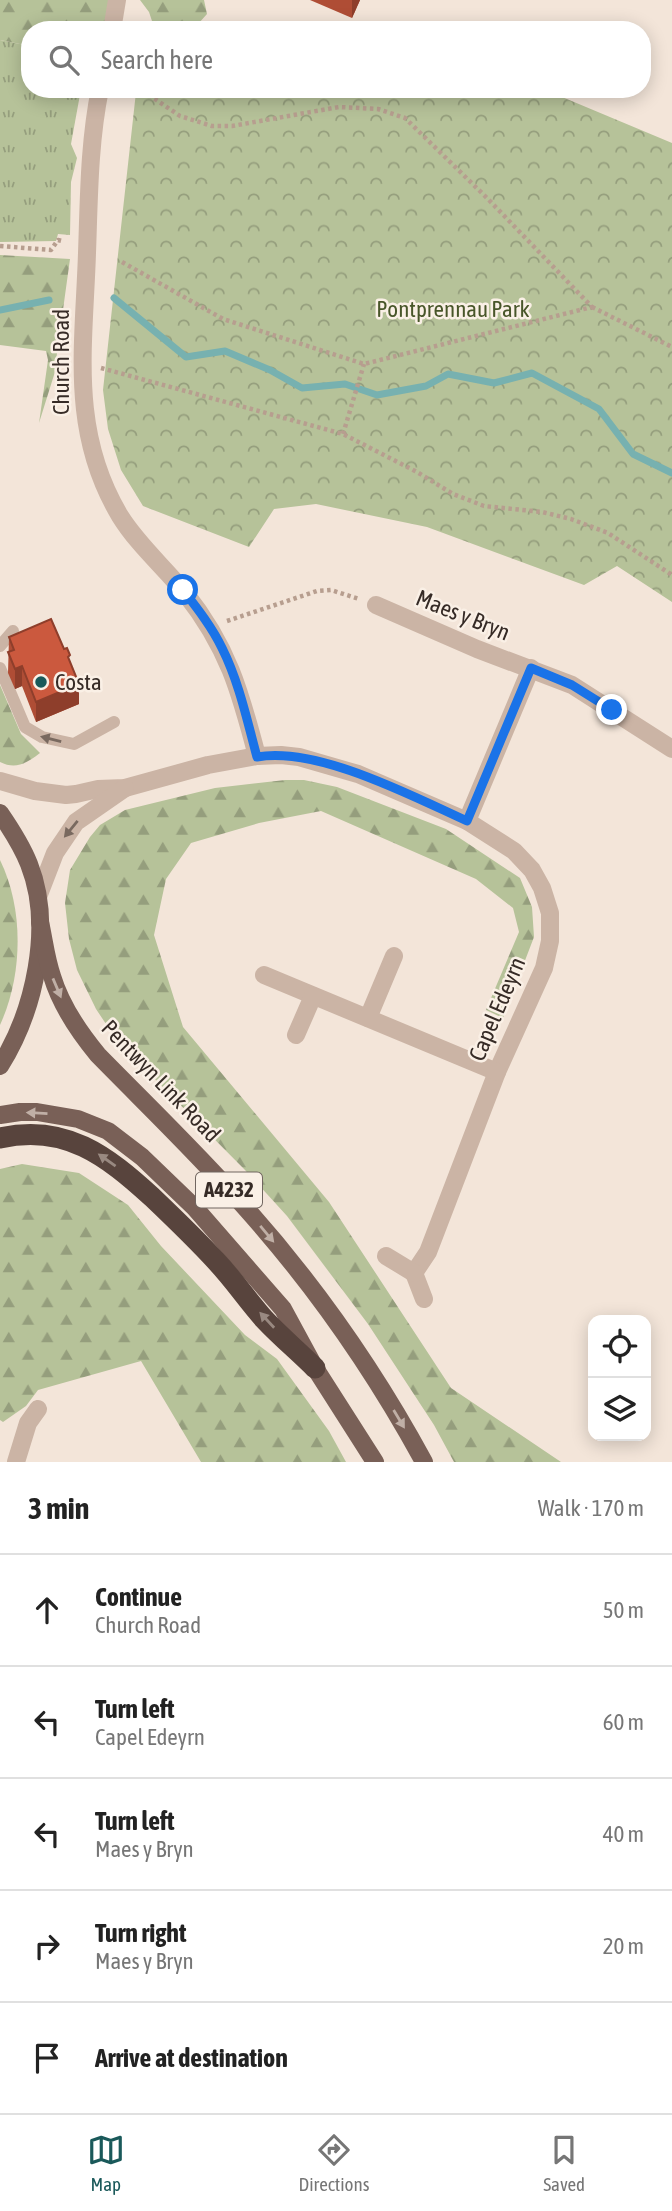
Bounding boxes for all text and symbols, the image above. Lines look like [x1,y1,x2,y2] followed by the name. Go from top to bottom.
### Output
[21,21,651,98] search box
[45,41,83,79] icon: search
[101,45,213,75] text: Search here
[376,296,530,322] park label: Pontprennau Park
[48,309,74,415] street label: Church Road
[167,574,198,605] route start
[412,584,514,646] street label: Maes y Bryn
[55,669,102,695] place label: Costa
[33,674,49,690] marker: Costa
[596,694,627,725] route end
[40,733,62,744] one-way arrow
[64,821,79,838] one-way arrow
[464,953,530,1065] street label: Capel Edeyrn
[52,978,63,999] one-way arrow
[96,1015,226,1147] street label: Pentwyn Link Road
[26,1107,48,1118] one-way arrow
[98,1153,116,1167] one-way arrow
[196,1172,262,1208] road number: A4232
[260,1225,275,1243] one-way arrow
[259,1312,275,1329] one-way arrow
[588,1315,651,1441] map controls
[588,1315,651,1378] button: locate
[588,1378,651,1441] button: layers
[393,1410,406,1429] one-way arrow
[28,1491,89,1525] text: 3 min
[538,1495,644,1521] text: Walk · 170 m
[95,1582,182,1612] text: Continue
[28,1591,66,1629] icon: ahead
[603,1597,644,1623] text: 50 m
[95,1612,201,1638] text: Church Road
[95,1694,175,1724] text: Turn left
[28,1703,66,1741] icon: left
[603,1709,644,1735] text: 60 m
[95,1724,205,1750] text: Capel Edeyrn
[95,1806,175,1836] text: Turn left
[28,1815,66,1853] icon: left
[603,1821,644,1847] text: 40 m
[95,1836,194,1862] text: Maes y Bryn
[95,1918,186,1948] text: Turn right
[28,1927,66,1965] icon: right
[603,1933,644,1959] text: 20 m
[95,1948,194,1974] text: Maes y Bryn
[28,2039,66,2077] icon: arrive
[95,2043,288,2073] text: Arrive at destination
[87,2131,125,2195] tab: Map
[299,2131,369,2195] tab: Directions
[543,2131,585,2195] tab: Saved

